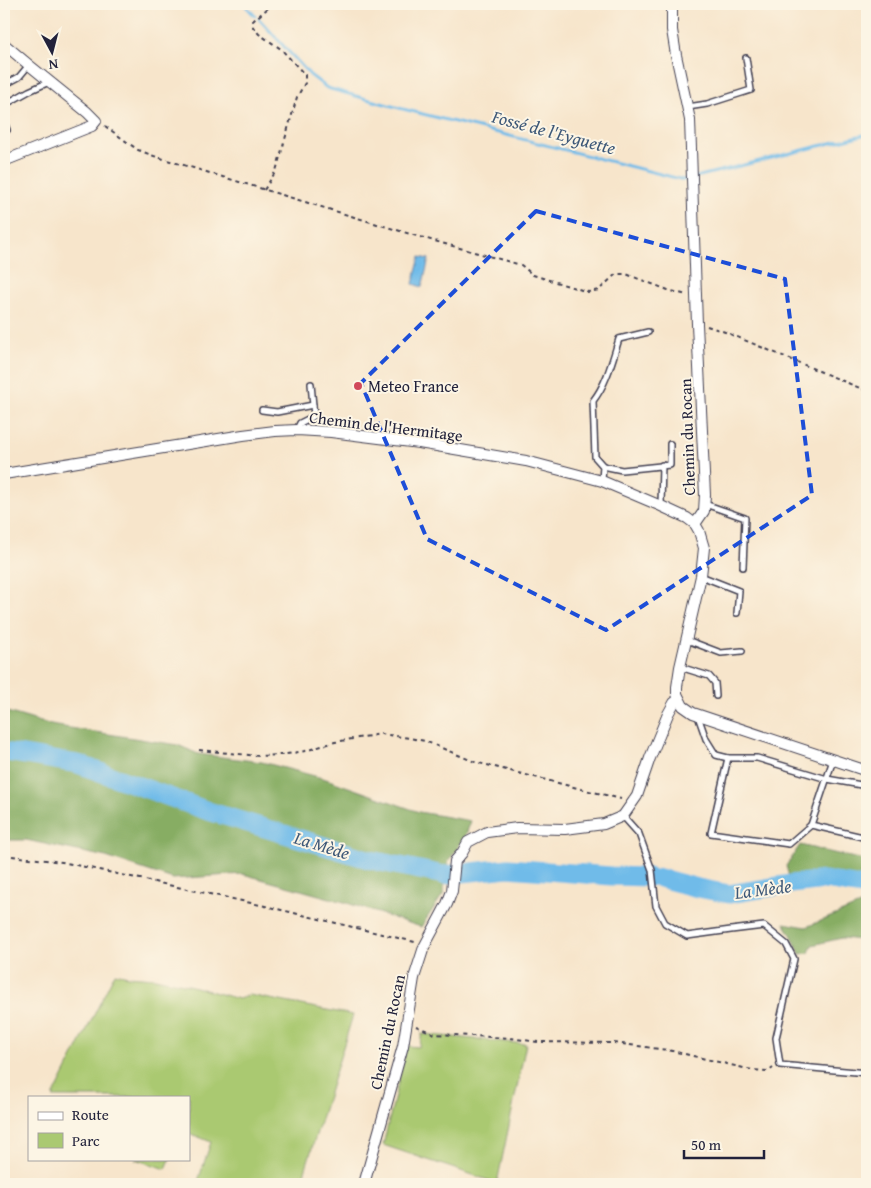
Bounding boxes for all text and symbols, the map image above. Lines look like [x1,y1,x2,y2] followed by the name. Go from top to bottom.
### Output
[28,28,78,78] north arrow
[47,54,59,75] text: N
[488,102,619,161] water label: Fossé de l'Eyguette
[368,374,459,398] place label: Meteo France
[673,378,701,496] street label: Chemin du Rocan
[352,380,364,392] marker: Meteo France
[308,405,464,447] street label: Chemin de l'Hermitage
[290,823,353,866] water label: La Mède
[732,872,793,906] water label: La Mède
[363,972,411,1092] street label: Chemin du Rocan
[28,1096,190,1160] legend
[72,1104,109,1125] text: Route
[684,1128,764,1160] scale bar
[72,1130,100,1151] text: Parc
[691,1134,722,1155] text: 50 m

